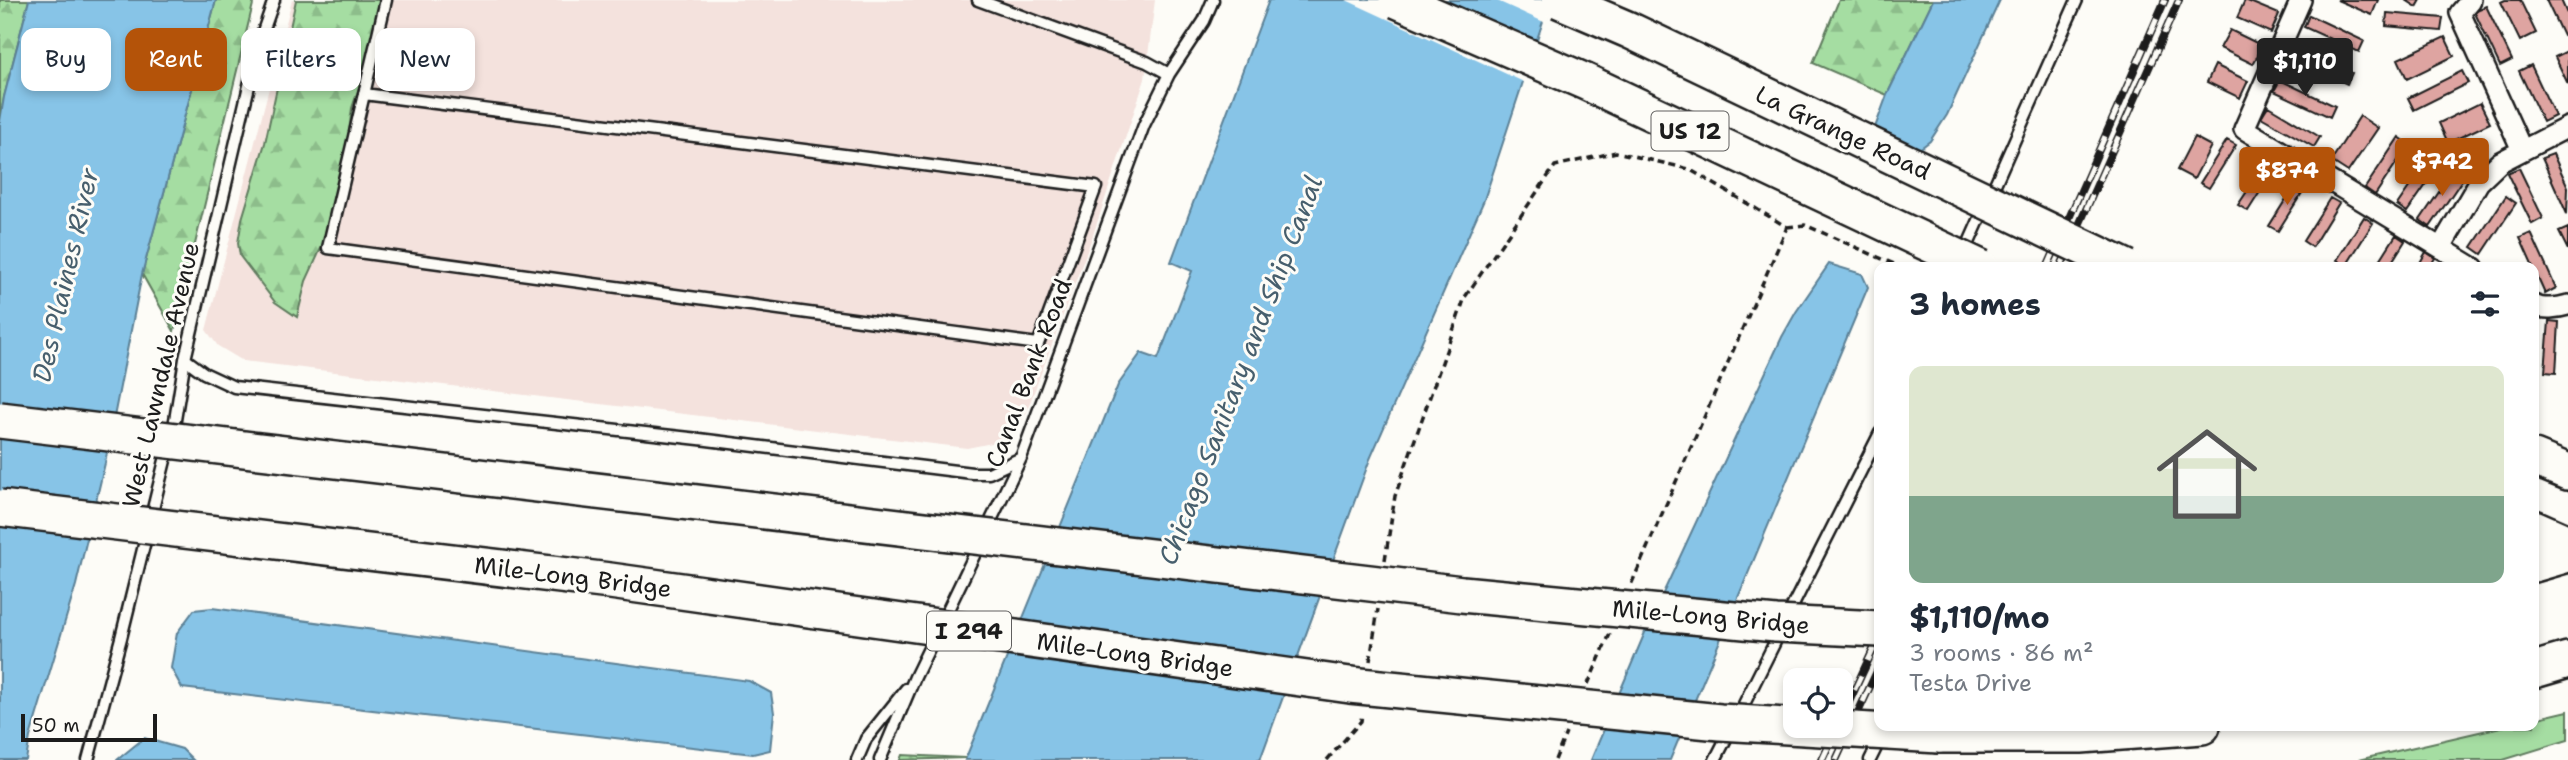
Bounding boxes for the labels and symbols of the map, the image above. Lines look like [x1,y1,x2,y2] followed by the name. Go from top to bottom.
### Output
[2248,38,2362,98] pin: $1,110
[1750,78,1936,188] street label: La Grange Road
[1652,112,1728,150] road number: US 12
[2401,138,2483,198] pin: $742
[2246,148,2328,207] pin: $874
[23,164,107,386] water label: Des Plaines River
[1149,170,1331,570] water label: Chicago Sanitary and Ship Canal
[115,239,207,511] street label: West Lawndale Avenue
[978,274,1080,472] street label: Canal Bank Road
[473,549,673,605] street label: Mile-Long Bridge
[1611,592,1811,642] street label: Mile-Long Bridge
[927,611,1011,650] road number: I 294
[1035,625,1235,685] street label: Mile-Long Bridge
[21,711,158,743] scale bar

